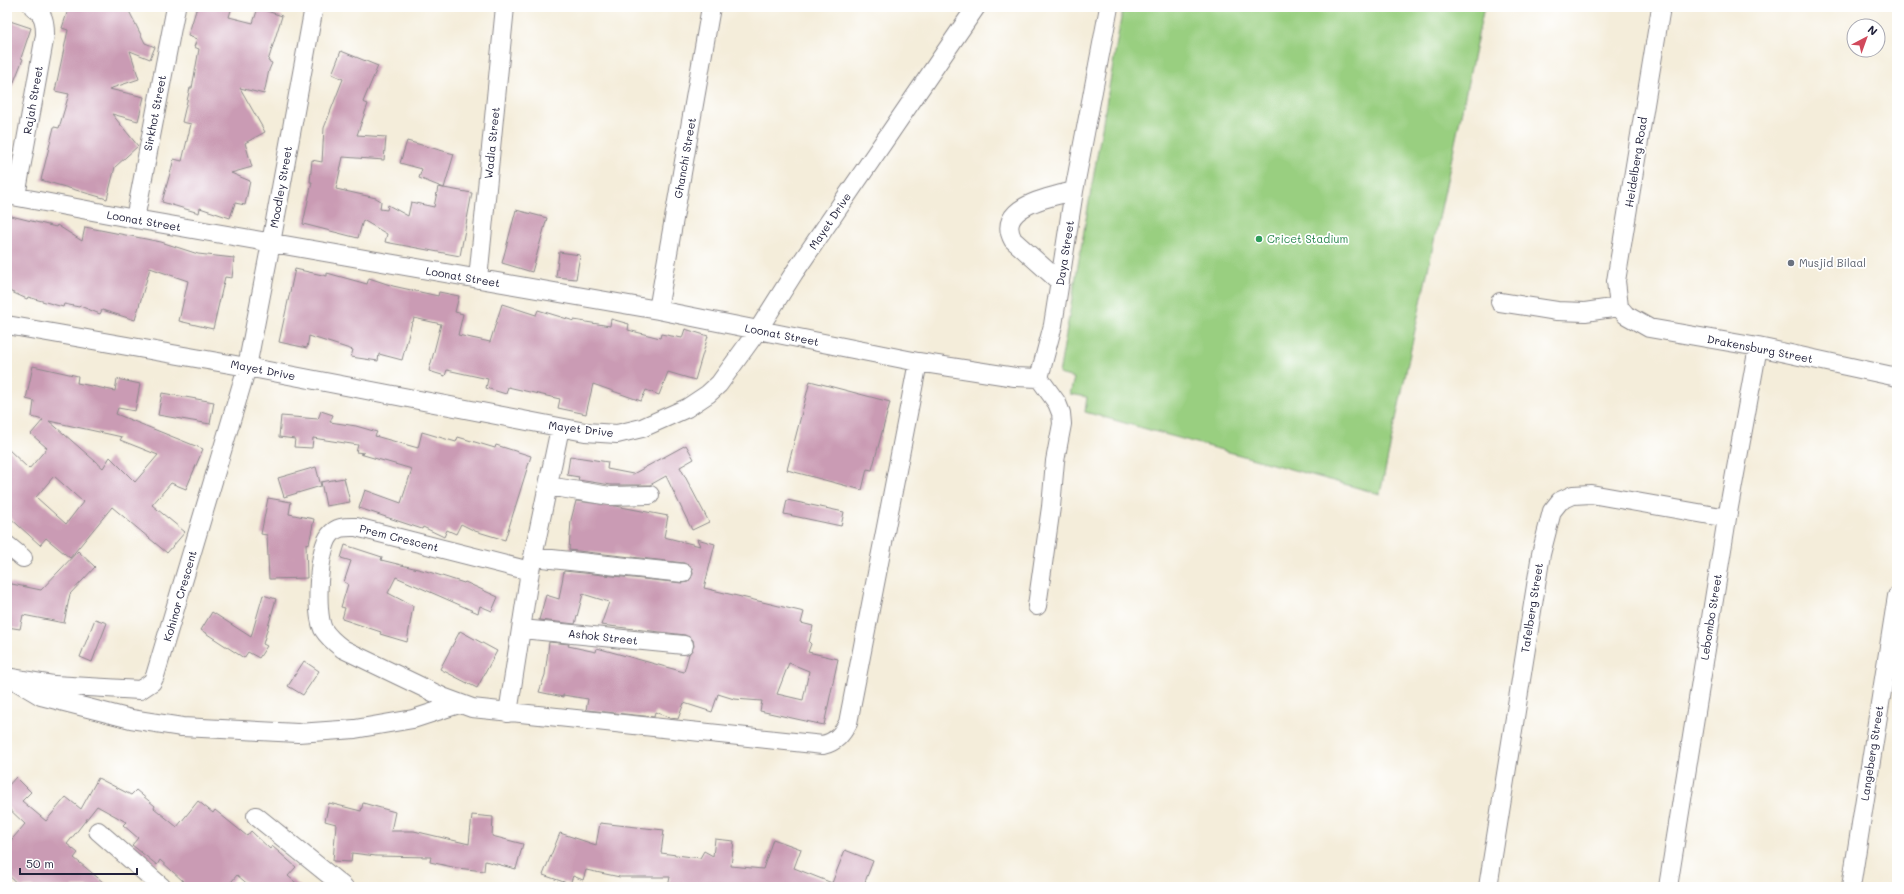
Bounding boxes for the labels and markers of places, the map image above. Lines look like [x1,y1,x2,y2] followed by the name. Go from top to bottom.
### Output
[1267,231,1348,246] place label: Cricet Stadium
[1254,234,1264,244] marker: Cricet Stadium
[1799,255,1866,270] place label: Musjid Bilaal
[1786,258,1796,268] marker: Musjid Bilaal

